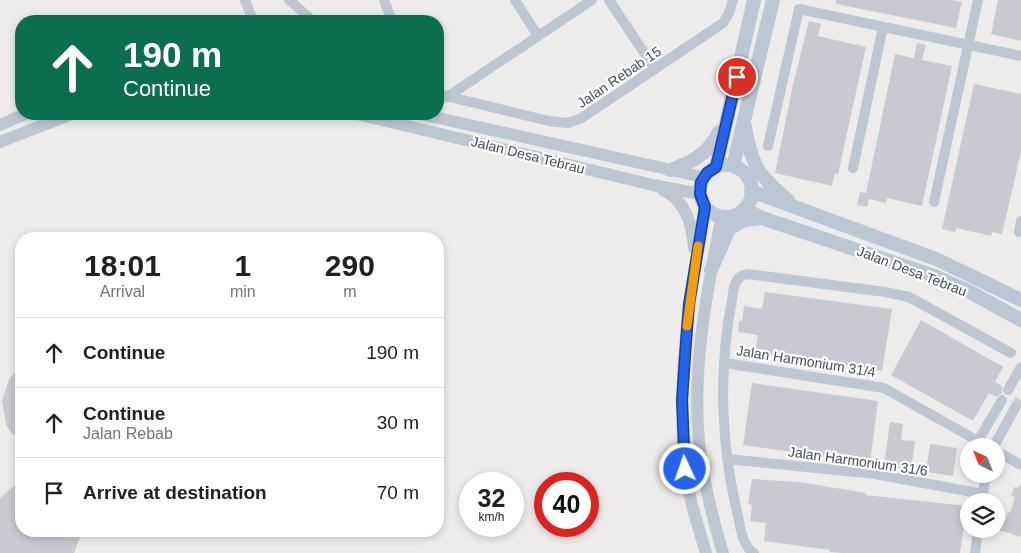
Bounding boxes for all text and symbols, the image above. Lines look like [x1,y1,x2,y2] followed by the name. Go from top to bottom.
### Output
[40,35,105,100] icon: ahead
[123,35,222,74] text: 190 m
[574,43,664,111] street label: Jalan Rebab 15
[716,56,758,98] pin
[723,63,751,91] icon: arrive
[123,76,211,101] text: Continue
[470,133,586,177] street label: Jalan Desa Tebrau
[855,243,969,299] street label: Jalan Desa Tebrau
[84,249,161,282] text: 18:01
[234,249,251,282] text: 1
[325,249,375,282] text: 290
[100,283,145,300] text: Arrival
[230,283,256,300] text: min
[343,283,356,300] text: m
[40,339,68,367] icon: ahead
[83,342,165,363] text: Continue
[366,342,419,363] text: 190 m
[735,342,877,380] street label: Jalan Harmonium 31/4
[83,403,165,424] text: Continue
[40,409,68,437] icon: ahead
[377,412,419,433] text: 30 m
[83,425,173,442] text: Jalan Rebab
[960,438,1005,482] north arrow
[960,438,1005,538] map controls
[658,442,710,494] position arrow
[787,443,929,479] street label: Jalan Harmonium 31/6
[534,472,599,537] speed limit sign: 40
[40,479,68,507] icon: arrive
[83,482,267,503] text: Arrive at destination
[377,482,419,503] text: 70 m
[478,484,505,512] text: 32
[960,493,1005,538] button: layers
[478,510,505,524] text: km/h

